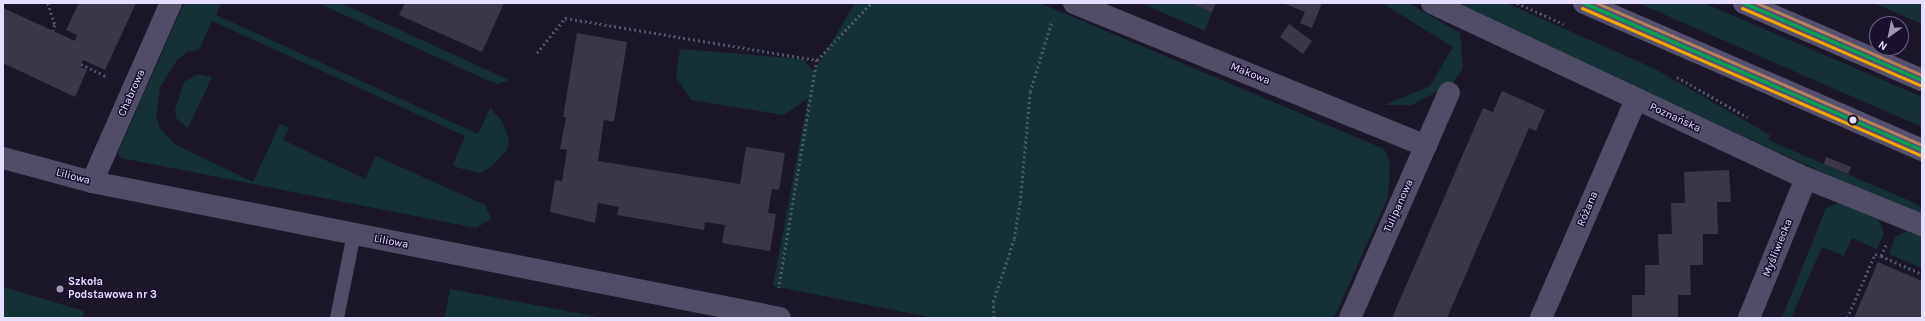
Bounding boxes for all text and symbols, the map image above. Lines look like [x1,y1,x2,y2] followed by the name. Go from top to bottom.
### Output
[1869,16,1909,56] north arrow
[1876,38,1890,53] text: N
[1228,60,1272,88] street label: Makowa
[116,67,148,119] street label: Chabrowa
[1647,100,1703,136] street label: Poznańska
[1848,115,1858,125] unlabelled marker
[54,166,92,188] street label: Liliowa
[1381,177,1417,235] street label: Tulipanowa
[1575,190,1601,228] street label: Różana
[1760,217,1796,279] street label: Myśliwiecka
[373,232,409,252] street label: Liliowa
[68,276,157,302] place label: Szkoła Podstawowa nr 3
[55,284,65,294] marker: Szkoła Podstawowa nr 3

